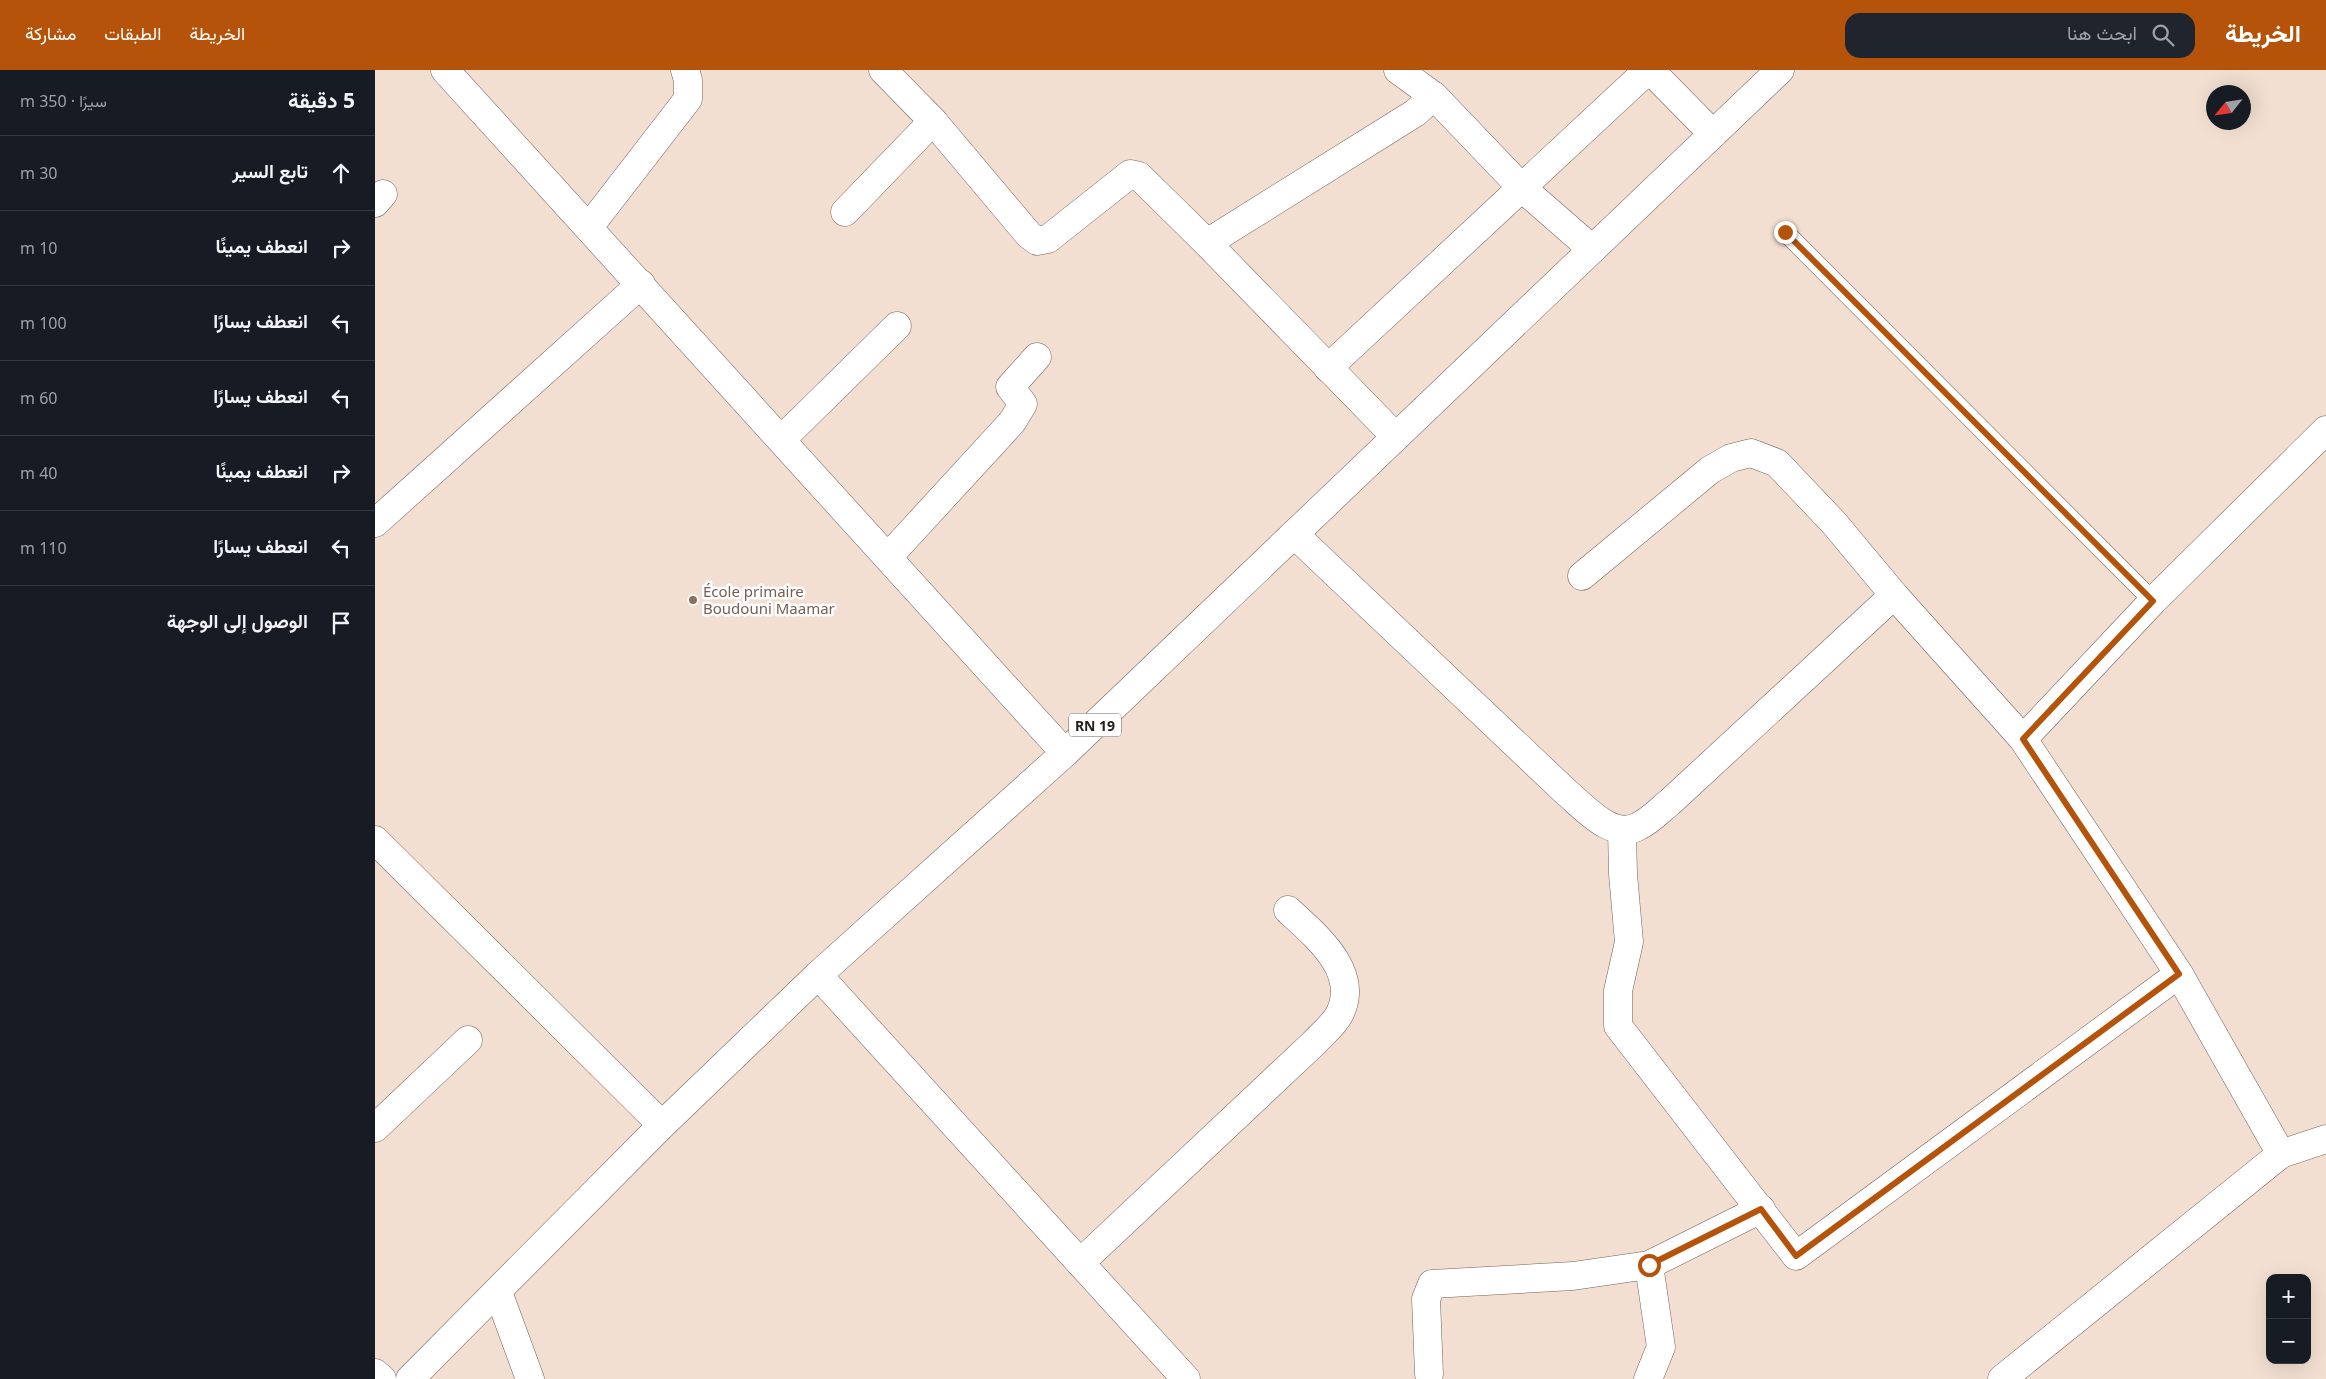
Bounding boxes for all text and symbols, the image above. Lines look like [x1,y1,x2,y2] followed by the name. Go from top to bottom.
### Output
[1845,13,2195,58] search box
[2225,16,2301,49] text: الخريطة
[2067,20,2137,46] text: ابحث هنا
[25,21,76,45] text: مشاركة
[104,21,161,45] text: الطبقات
[189,21,245,45] text: الخريطة
[2149,21,2177,49] icon: search
[2206,85,2251,130] north arrow
[288,86,355,114] text: 5 دقيقة
[20,90,107,112] text: سيرًا · 350 m
[232,158,308,184] text: تابع السير
[327,159,355,187] icon: ahead
[20,162,57,184] text: 30 m
[1774,221,1797,244] route end
[215,233,308,259] text: انعطف يمينًا
[327,234,355,262] icon: right
[20,237,57,259] text: 10 m
[213,308,308,334] text: انعطف يسارًا
[327,309,355,337] icon: left
[20,312,67,334] text: 100 m
[213,383,308,409] text: انعطف يسارًا
[327,384,355,412] icon: left
[20,387,57,409] text: 60 m
[215,458,308,484] text: انعطف يمينًا
[327,459,355,487] icon: right
[20,462,57,484] text: 40 m
[213,533,308,559] text: انعطف يسارًا
[327,534,355,562] icon: left
[20,537,67,559] text: 110 m
[703,581,835,618] place label: École primaire Boudouni Maamar
[687,594,699,606] marker: École primaire Boudouni Maamar
[167,608,308,634] text: الوصول إلى الوجهة
[327,609,355,637] icon: arrive
[1069,714,1121,736] road number: RN 19
[1638,1254,1661,1277] route start
[2266,1274,2311,1364] map controls
[2266,1274,2311,1319] button: +
[2266,1319,2311,1364] button: −

